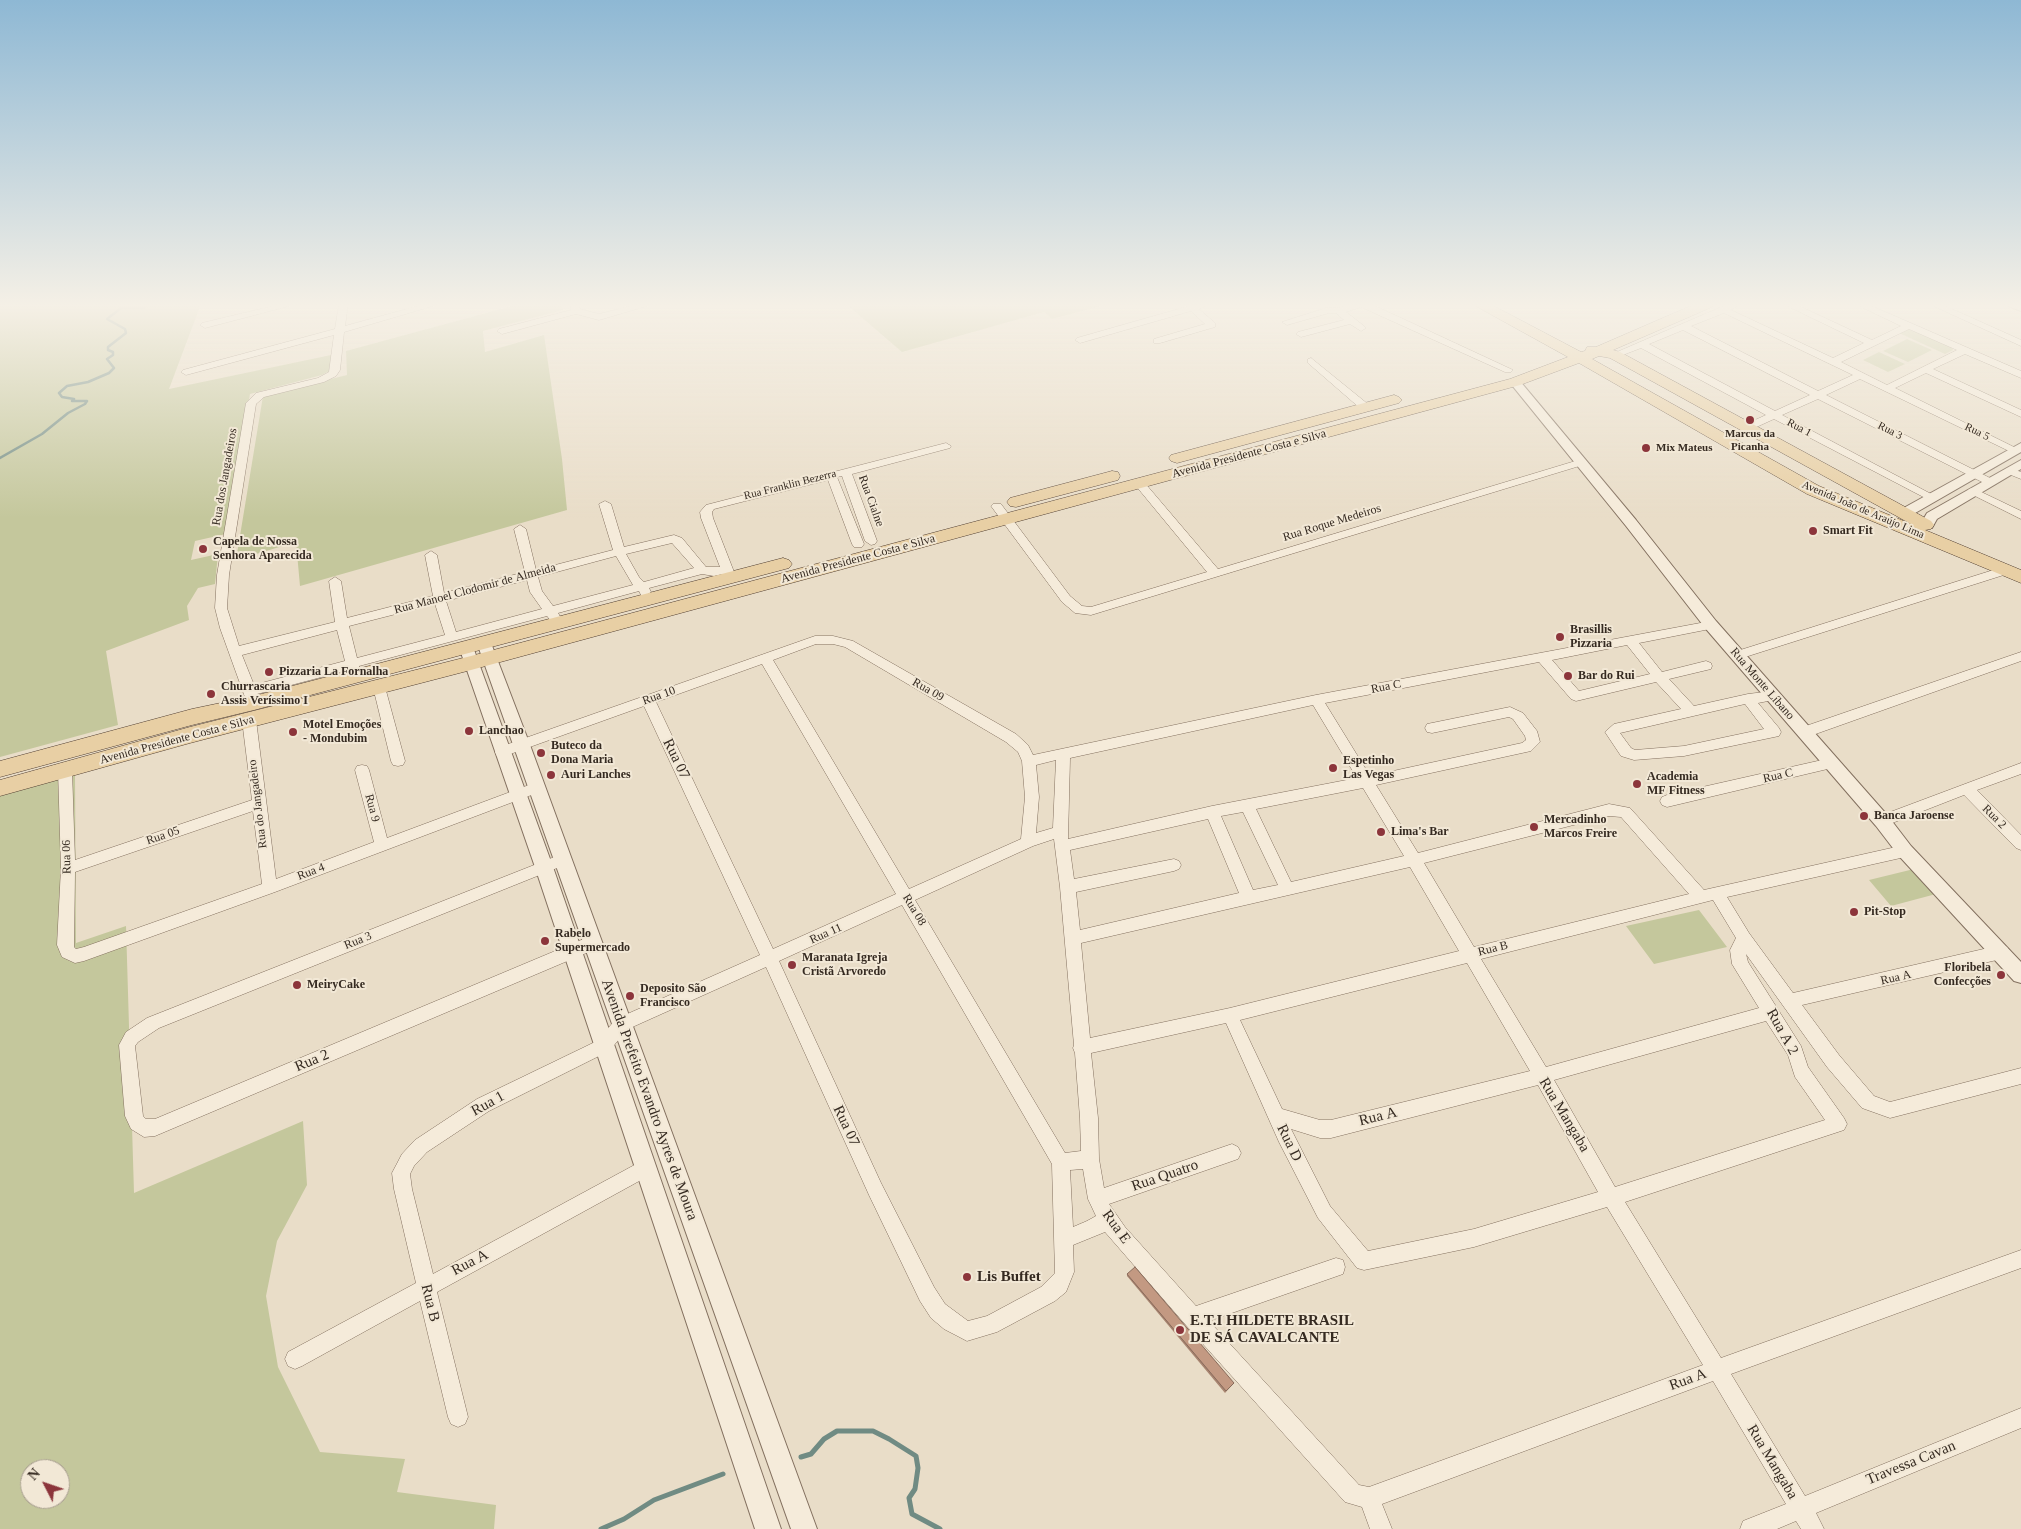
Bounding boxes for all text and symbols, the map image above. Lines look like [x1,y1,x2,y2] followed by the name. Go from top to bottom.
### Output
[1744,414,1756,426] marker: Marcus da Picanha
[1784,416,1814,440] street label: Rua 1
[1875,419,1905,443] street label: Rua 3
[1962,420,1992,444] street label: Rua 5
[1170,426,1328,482] street label: Avenida Presidente Costa e Silva
[209,427,241,527] street label: Rua dos Jangadeiros
[1725,427,1775,453] place label: Marcus da Picanha
[1656,441,1713,455] place label: Mix Mateus
[1640,442,1652,454] marker: Mix Mateus
[742,467,838,503] street label: Rua Franklin Bezerra
[855,473,887,529] street label: Rua Cialne
[1800,478,1926,542] street label: Avenida João de Araújo Lima
[1281,501,1383,545] street label: Rua Roque Medeiros
[1823,524,1873,538] place label: Smart Fit
[1807,525,1819,537] marker: Smart Fit
[779,531,937,587] street label: Avenida Presidente Costa e Silva
[213,535,312,563] place label: Capela de Nossa Senhora Aparecida
[197,543,209,555] marker: Capela de Nossa Senhora Aparecida
[393,560,557,618] street label: Rua Manoel Clodomir de Almeida
[1570,623,1612,651] place label: Brasillis Pizzaria
[1554,631,1566,643] marker: Brasillis Pizzaria
[1727,645,1797,723] street label: Rua Monte Líbano
[279,665,388,679] place label: Pizzaria La Fornalha
[263,666,275,678] marker: Pizzaria La Fornalha
[1578,669,1635,683] place label: Bar do Rui
[1562,670,1574,682] marker: Bar do Rui
[910,675,946,705] street label: Rua 09
[1370,677,1402,697] street label: Rua C
[221,680,308,708] place label: Churrascaria Assis Veríssimo I
[640,683,678,709] street label: Rua 10
[205,688,217,700] marker: Churrascaria Assis Veríssimo I
[98,712,256,768] street label: Avenida Presidente Costa e Silva
[303,718,381,746] place label: Motel Emoções - Mondubim
[479,724,524,738] place label: Lanchao
[463,725,475,737] marker: Lanchao
[287,726,299,738] marker: Motel Emoções - Mondubim
[659,736,693,782] street label: Rua 07
[551,739,613,767] place label: Buteco da Dona Maria
[535,747,547,759] marker: Buteco da Dona Maria
[1343,754,1394,782] place label: Espetinho Las Vegas
[245,759,271,849] street label: Rua do Jangadeiro
[1327,762,1339,774] marker: Espetinho Las Vegas
[1762,766,1794,786] street label: Rua C
[561,768,631,782] place label: Auri Lanches
[545,769,557,781] marker: Auri Lanches
[1647,770,1705,798] place label: Academia MF Fitness
[1631,778,1643,790] marker: Academia MF Fitness
[361,792,383,824] street label: Rua 9
[1979,802,2009,832] street label: Rua 2
[1874,809,1954,823] place label: Banca Jaroense
[1858,810,1870,822] marker: Banca Jaroense
[1544,813,1617,841] place label: Mercadinho Marcos Freire
[1528,821,1540,833] marker: Mercadinho Marcos Freire
[144,824,182,848] street label: Rua 05
[1391,825,1449,839] place label: Lima's Bar
[1375,826,1387,838] marker: Lima's Bar
[60,840,74,874] street label: Rua 06
[295,860,327,884] street label: Rua 4
[899,892,929,928] street label: Rua 08
[1864,905,1906,919] place label: Pit-Stop
[1848,906,1860,918] marker: Pit-Stop
[808,921,844,947] street label: Rua 11
[555,927,630,955] place label: Rabelo Supermercado
[342,929,374,953] street label: Rua 3
[539,935,551,947] marker: Rabelo Supermercado
[1477,938,1509,960] street label: Rua B
[802,951,887,979] place label: Maranata Igreja Cristã Arvoredo
[786,959,798,971] marker: Maranata Igreja Cristã Arvoredo
[1934,961,1991,989] place label: Floribela Confecções
[1879,967,1913,989] street label: Rua A
[1995,969,2007,981] marker: Floribela Confecções
[597,977,701,1223] street label: Avenida Prefeito Evandro Ayres de Moura
[307,978,365,992] place label: MeiryCake
[291,979,303,991] marker: MeiryCake
[640,982,706,1010] place label: Deposito São Francisco
[624,990,636,1002] marker: Deposito São Francisco
[1762,1006,1802,1058] street label: Rua A 2
[292,1046,332,1076] street label: Rua 2
[1535,1074,1593,1156] street label: Rua Mangaba
[468,1088,508,1120] street label: Rua 1
[829,1103,863,1149] street label: Rua 07
[1357,1104,1399,1130] street label: Rua A
[1272,1122,1306,1164] street label: Rua D
[1129,1156,1201,1196] street label: Rua Quatro
[1098,1207,1134,1247] street label: Rua E
[449,1246,491,1280] street label: Rua A
[977,1268,1041,1286] place label: Lis Buffet
[961,1271,973,1283] marker: Lis Buffet
[417,1282,443,1324] street label: Rua B
[1190,1312,1354,1347] place label: E.T.I HILDETE BRASIL DE SÁ CAVALCANTE
[1174,1324,1186,1336] marker: E.T.I HILDETE BRASIL DE SÁ CAVALCANTE
[1667,1365,1709,1395] street label: Rua A
[1743,1421,1801,1503] street label: Rua Mangaba
[1864,1437,1958,1489] street label: Travessa Cavan
[20,1459,70,1509] north arrow
[25,1466,43,1483] text: N

